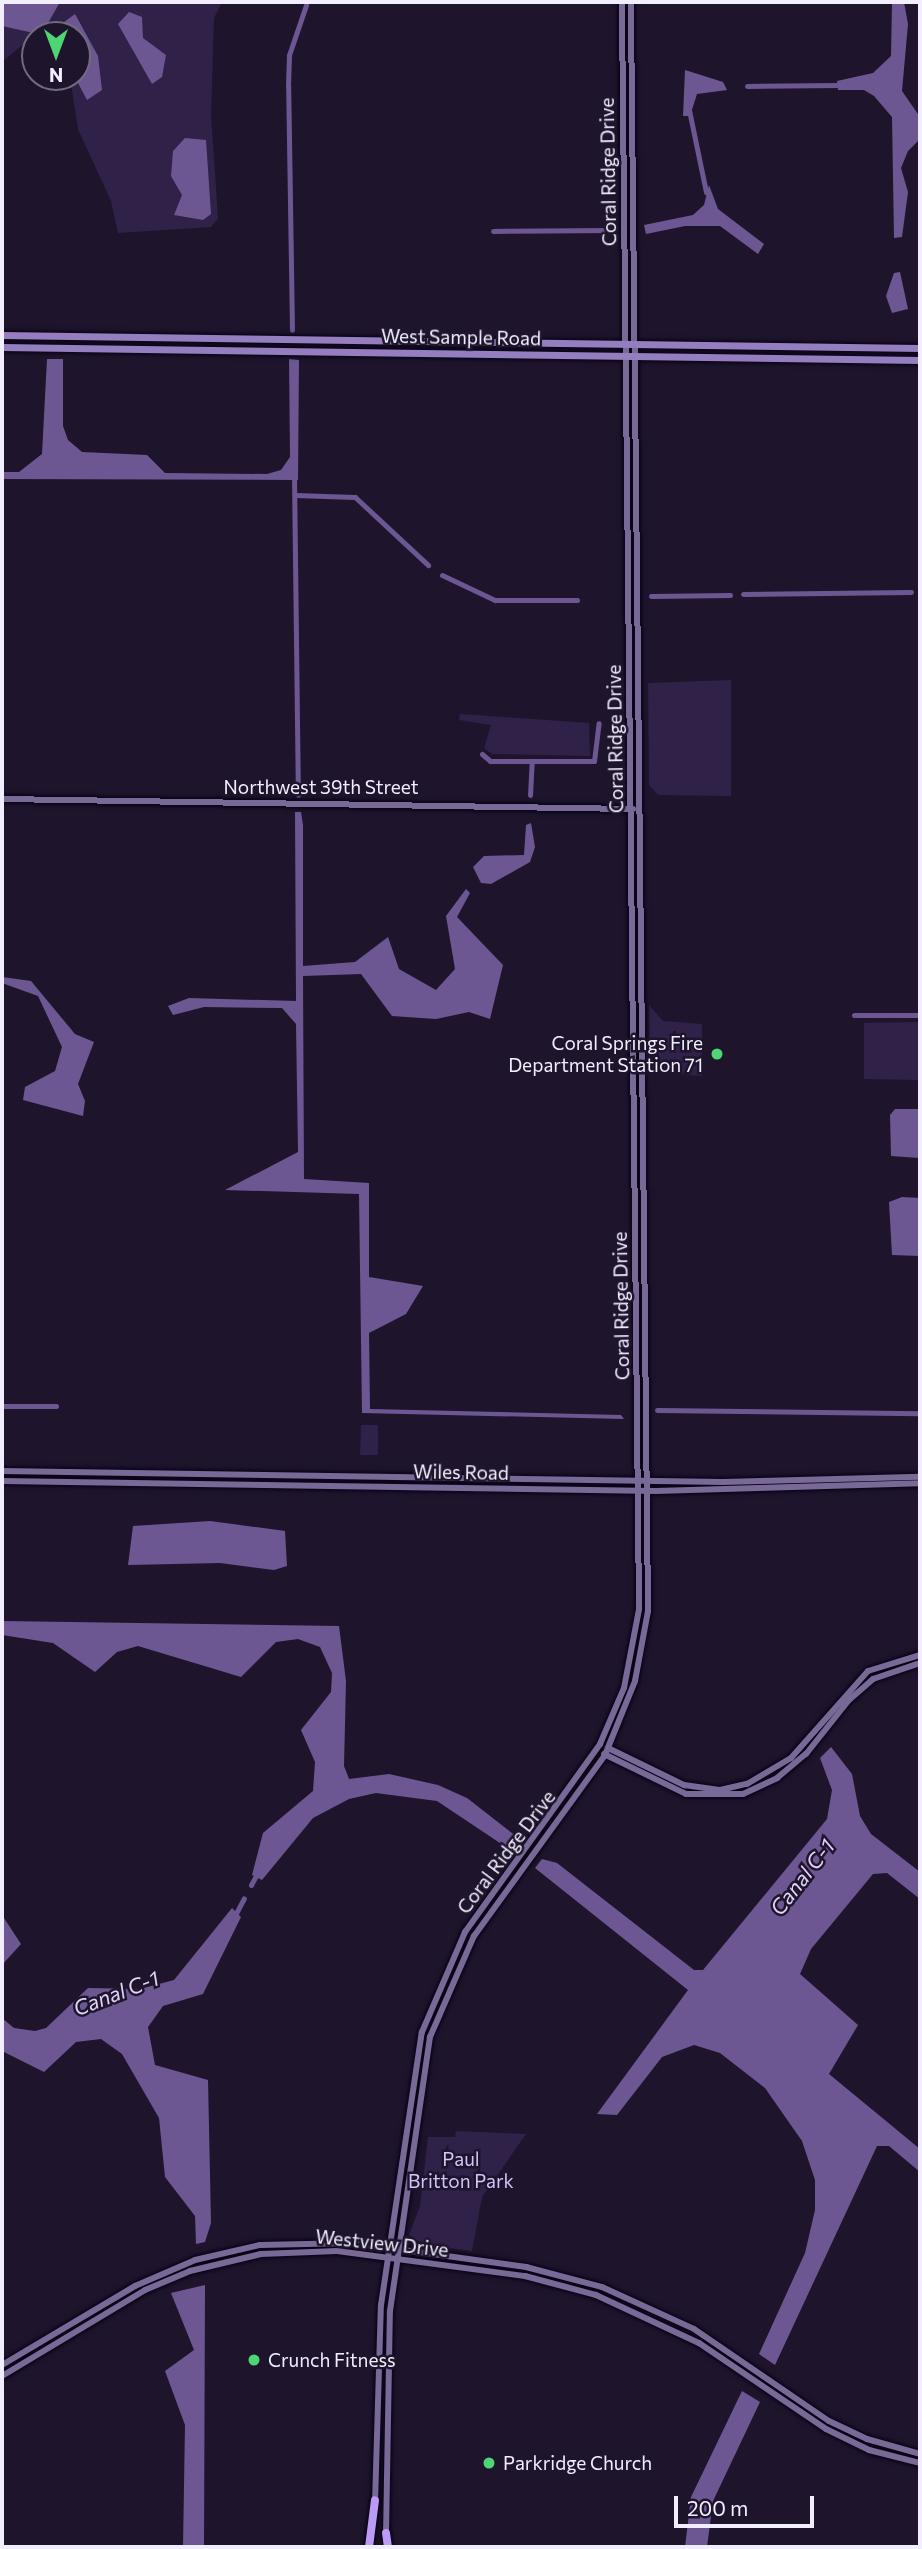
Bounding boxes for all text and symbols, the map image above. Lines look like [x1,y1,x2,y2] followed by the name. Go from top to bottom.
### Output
[21,21,91,91] north arrow
[49,64,63,87] text: N
[595,98,621,246] street label: Coral Ridge Drive
[381,324,541,350] street label: West Sample Road
[602,665,628,813] street label: Coral Ridge Drive
[223,776,419,798] street label: Northwest 39th Street
[508,1032,703,1076] place label: Coral Springs Fire Department Station 71
[709,1046,725,1062] marker: Coral Springs Fire Department Station 71
[608,1232,634,1380] street label: Coral Ridge Drive
[413,1460,509,1484] street label: Wiles Road
[452,1786,560,1918] street label: Coral Ridge Drive
[764,1834,840,1920] water label: Canal C-1
[70,1965,162,2021] water label: Canal C-1
[408,2148,514,2192] park label: Paul Britton Park
[314,2225,450,2261] street label: Westview Drive
[268,2349,396,2371] place label: Crunch Fitness
[246,2352,262,2368] marker: Crunch Fitness
[503,2452,652,2474] place label: Parkridge Church
[481,2455,497,2471] marker: Parkridge Church
[677,2482,817,2526] scale bar
[687,2495,748,2520] text: 200 m

